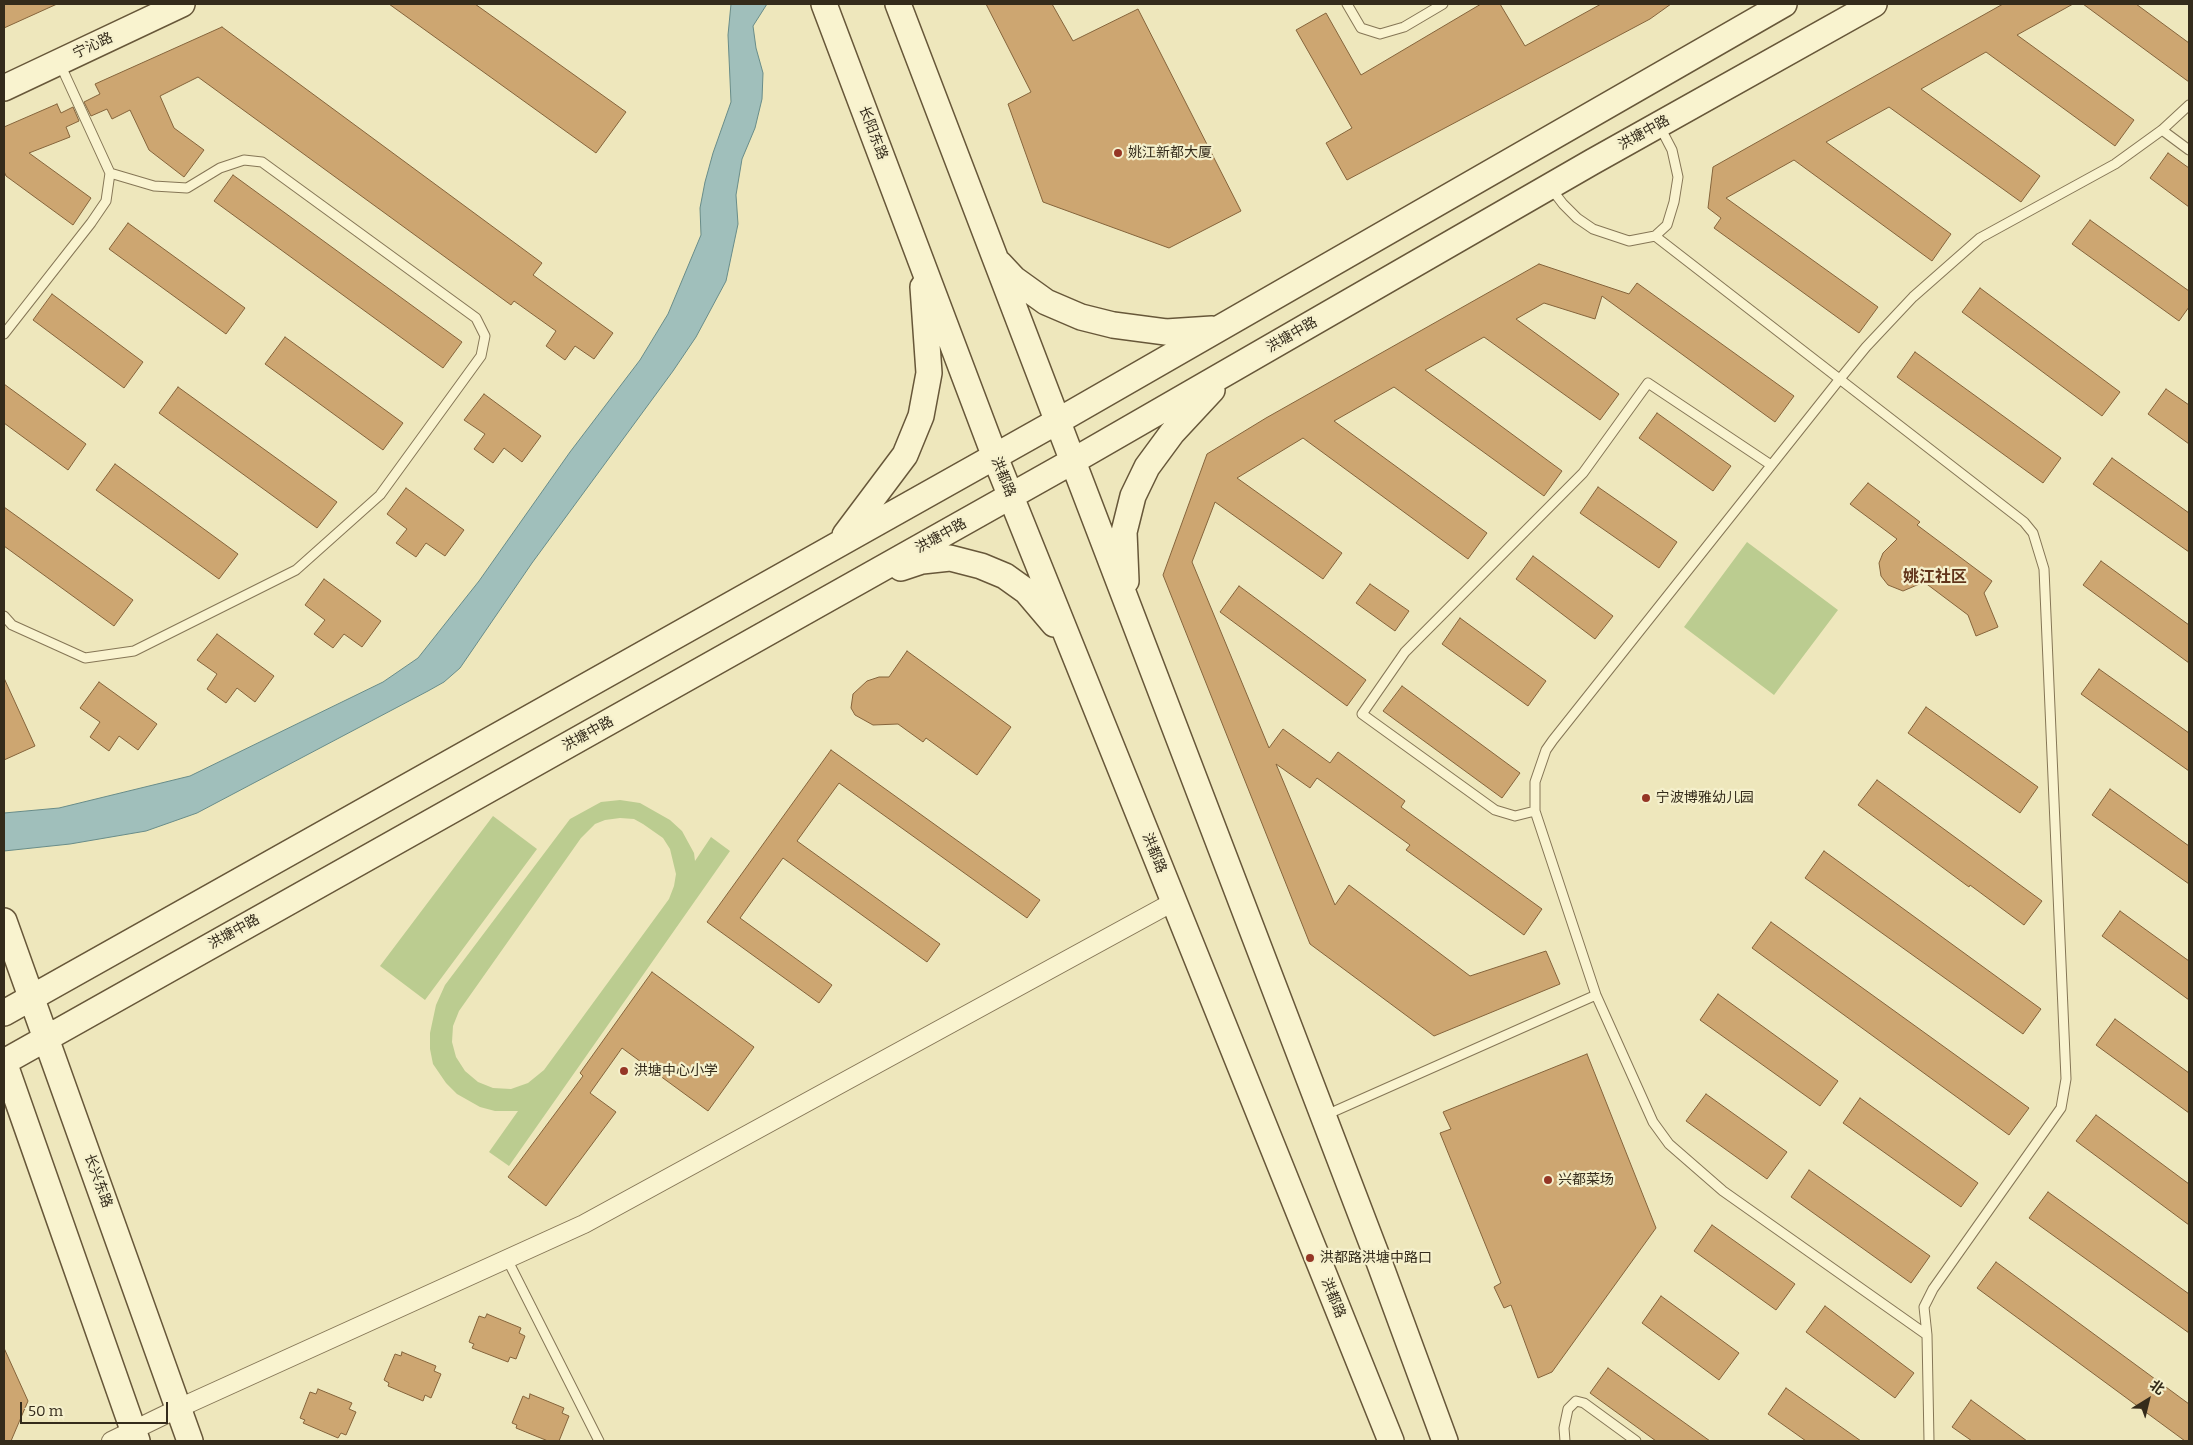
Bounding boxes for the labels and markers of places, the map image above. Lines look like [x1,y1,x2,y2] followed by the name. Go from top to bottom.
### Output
[1128,145,1212,161] place label: 姚江新都大厦
[1112,147,1124,159] marker: 姚江新都大厦
[1656,790,1754,806] place label: 宁波博雅幼儿园
[1640,792,1652,804] marker: 宁波博雅幼儿园
[634,1063,718,1079] place label: 洪塘中心小学
[618,1065,630,1077] marker: 洪塘中心小学
[1558,1172,1614,1188] place label: 兴都菜场
[1542,1174,1554,1186] marker: 兴都菜场
[1320,1250,1432,1266] place label: 洪都路洪塘中路口
[1304,1252,1316,1264] marker: 洪都路洪塘中路口

